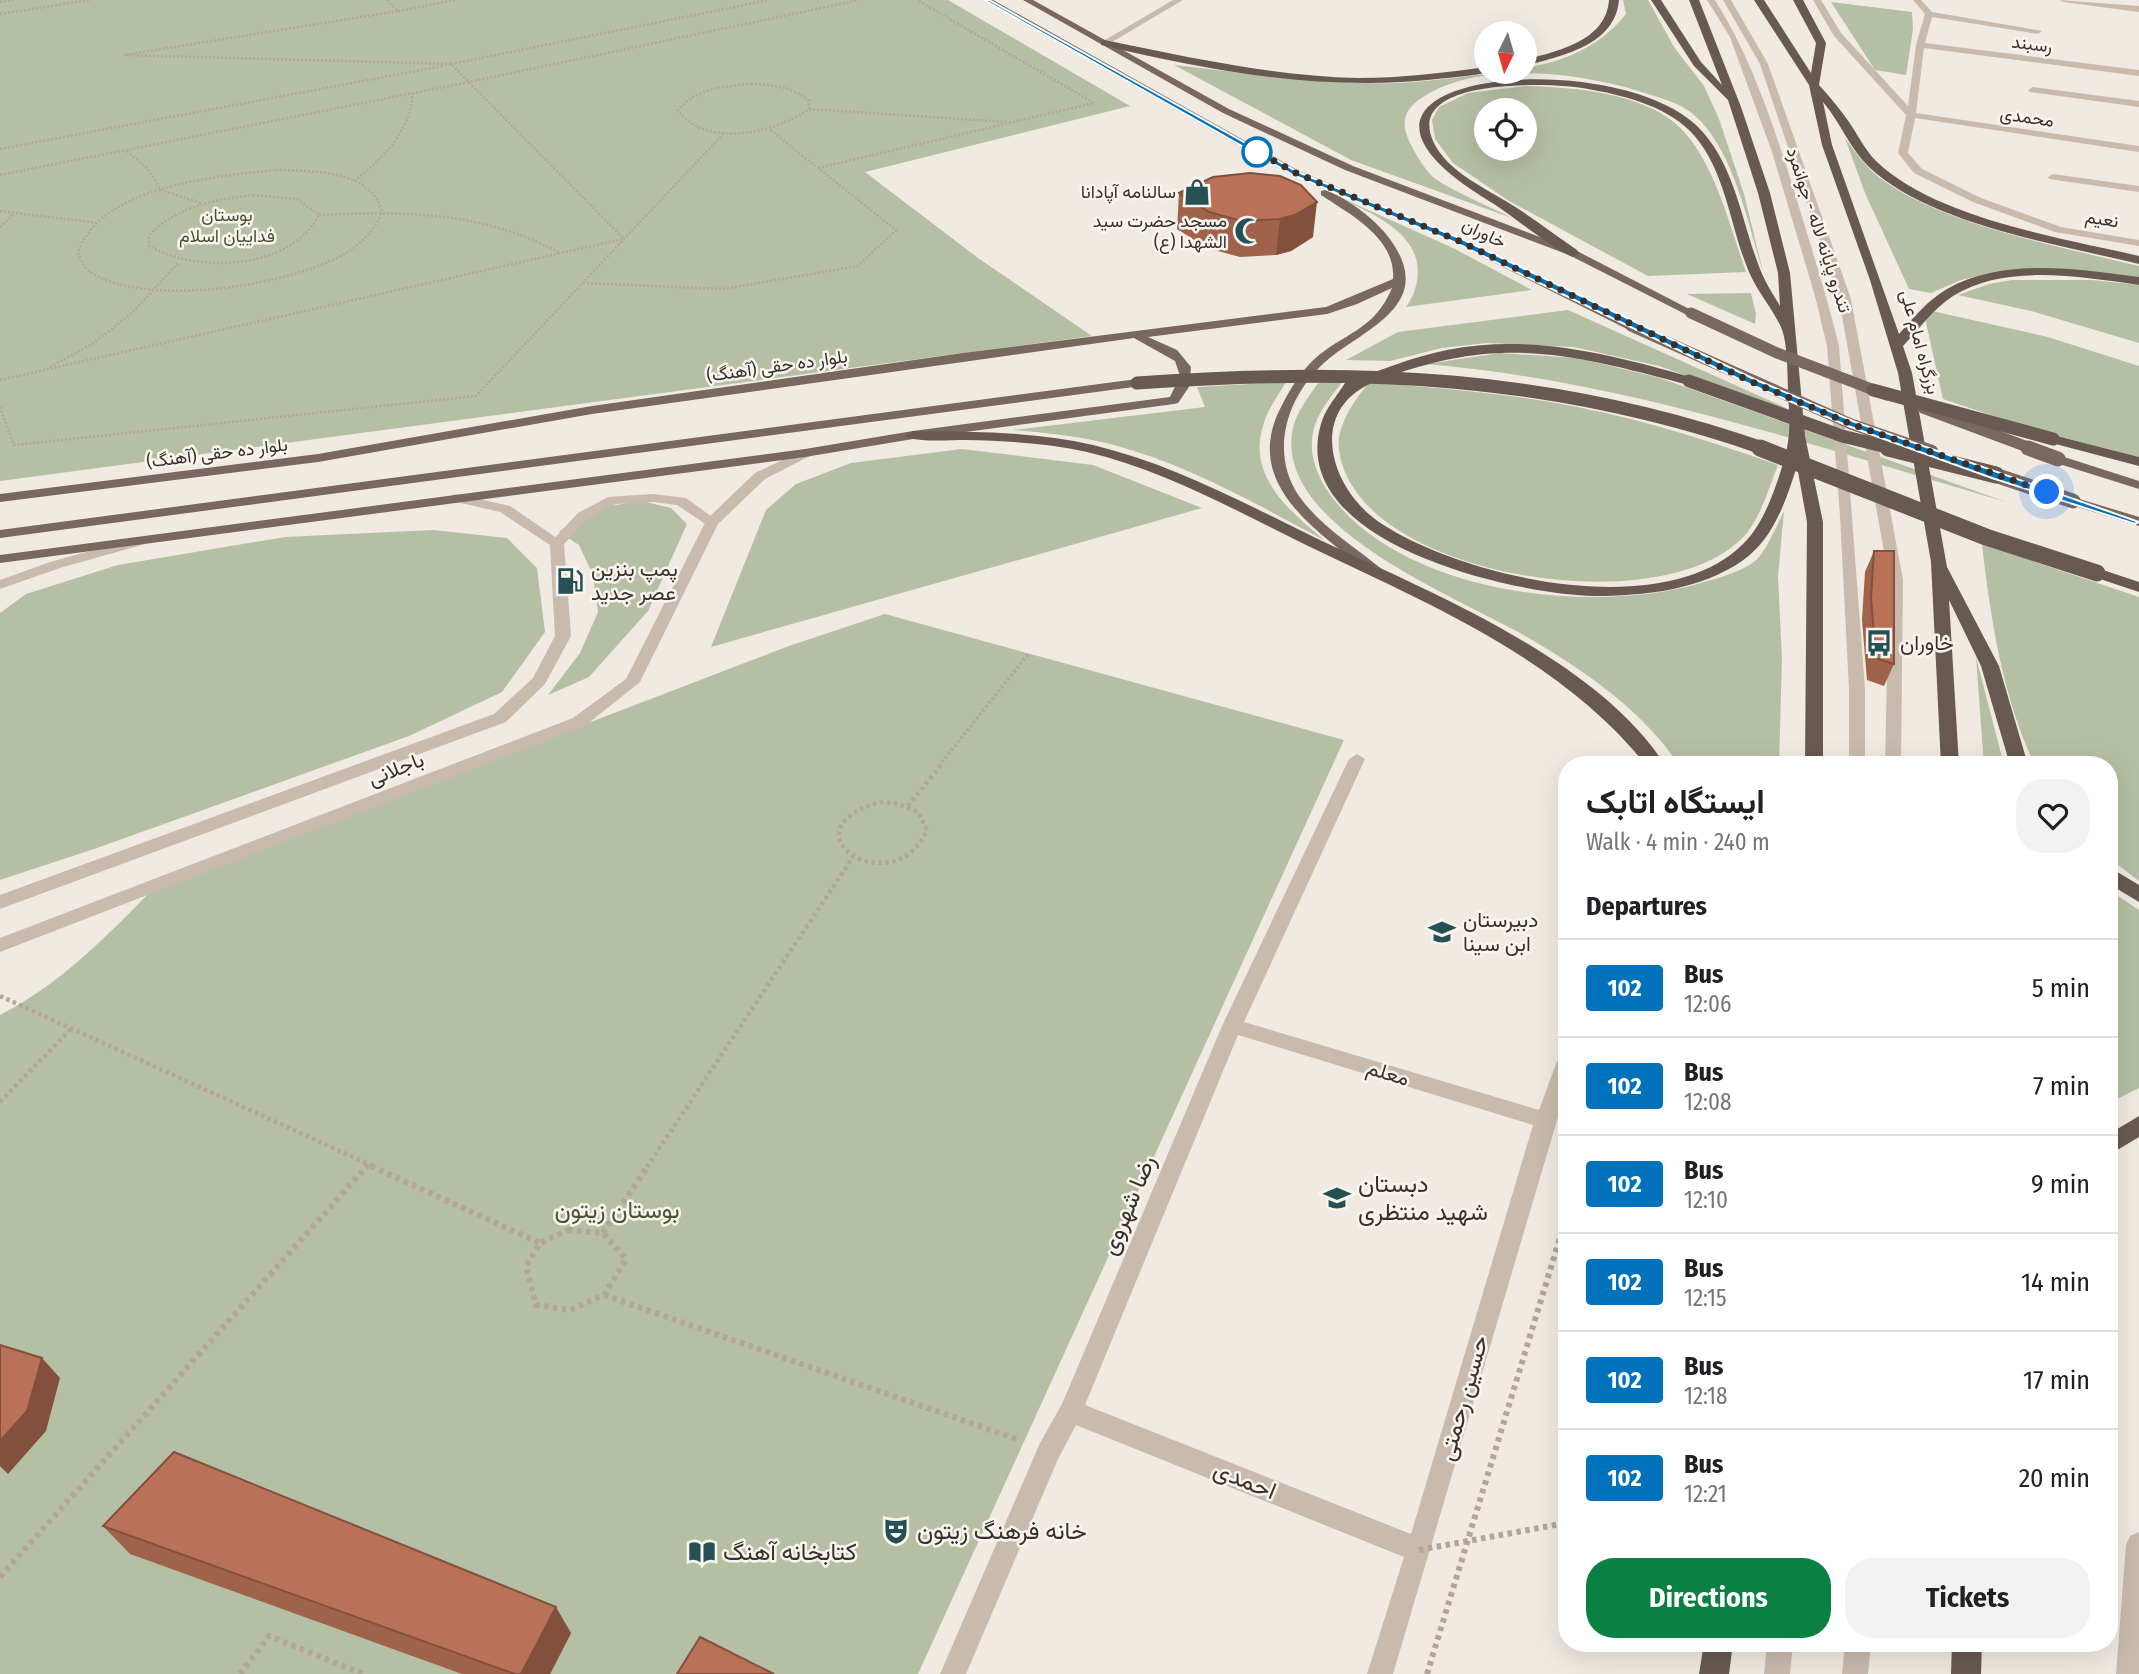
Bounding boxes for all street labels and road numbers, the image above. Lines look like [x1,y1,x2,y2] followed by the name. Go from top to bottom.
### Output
[2010,31,2054,57] street label: رسبند
[1998,102,2056,132] street label: محمدی
[1781,144,1856,316] street label: تندرو پایانه لاله - جوانمرد
[2084,206,2120,233] street label: نعیم
[1458,213,1510,253] street label: خاوران
[1895,287,1944,397] street label: بزرگراه امام علی
[705,345,849,387] street label: بلوار ده حقی (آهنگ)
[145,433,289,473] street label: بلوار ده حقی (آهنگ)
[364,746,428,792] street label: باجلانی
[1363,1054,1412,1093] street label: معلم
[1094,1151,1162,1260] street label: رضا شهروی
[1432,1332,1495,1464] street label: حسین رحمتی
[1210,1455,1280,1505] street label: احمدی

